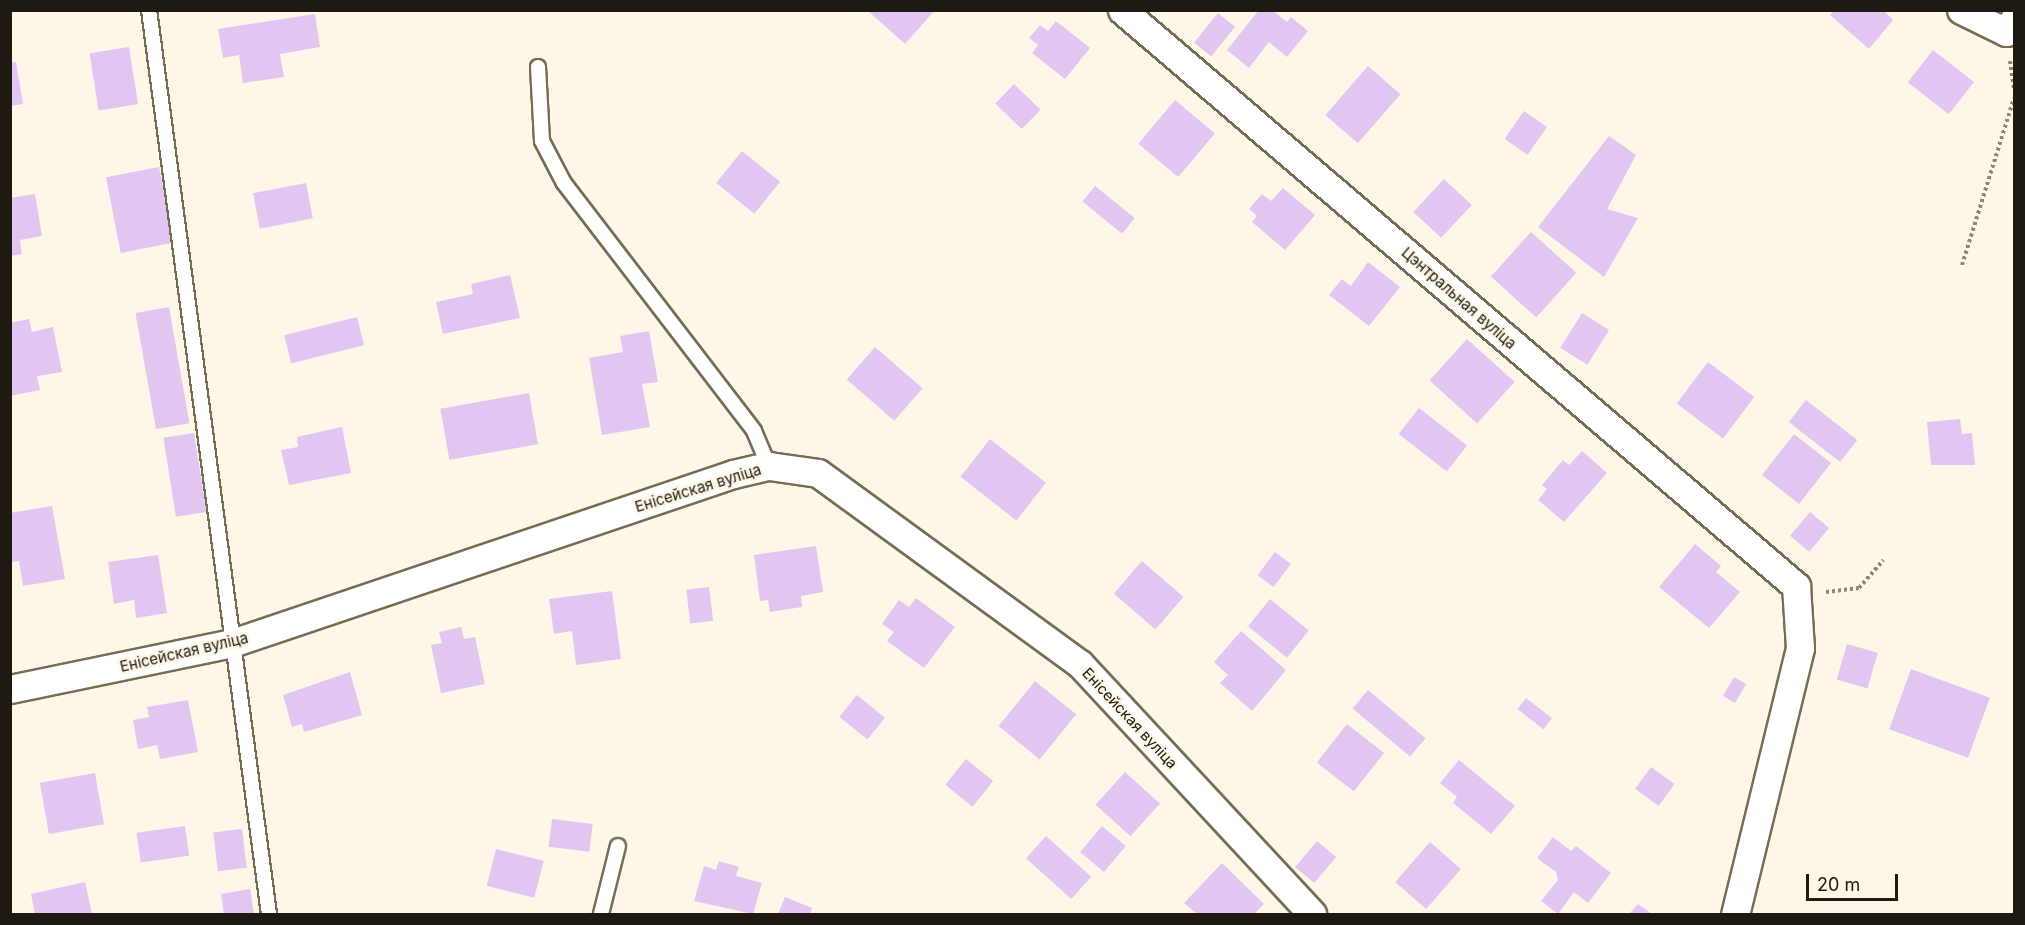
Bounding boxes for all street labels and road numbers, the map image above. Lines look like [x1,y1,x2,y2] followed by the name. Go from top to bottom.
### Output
[1398,243,1520,353] street label: Цэнтральная вуліца
[633,460,763,516] street label: Енісейская вуліца
[118,628,250,676] street label: Енісейская вуліца
[1079,664,1181,772] street label: Енісейская вуліца

